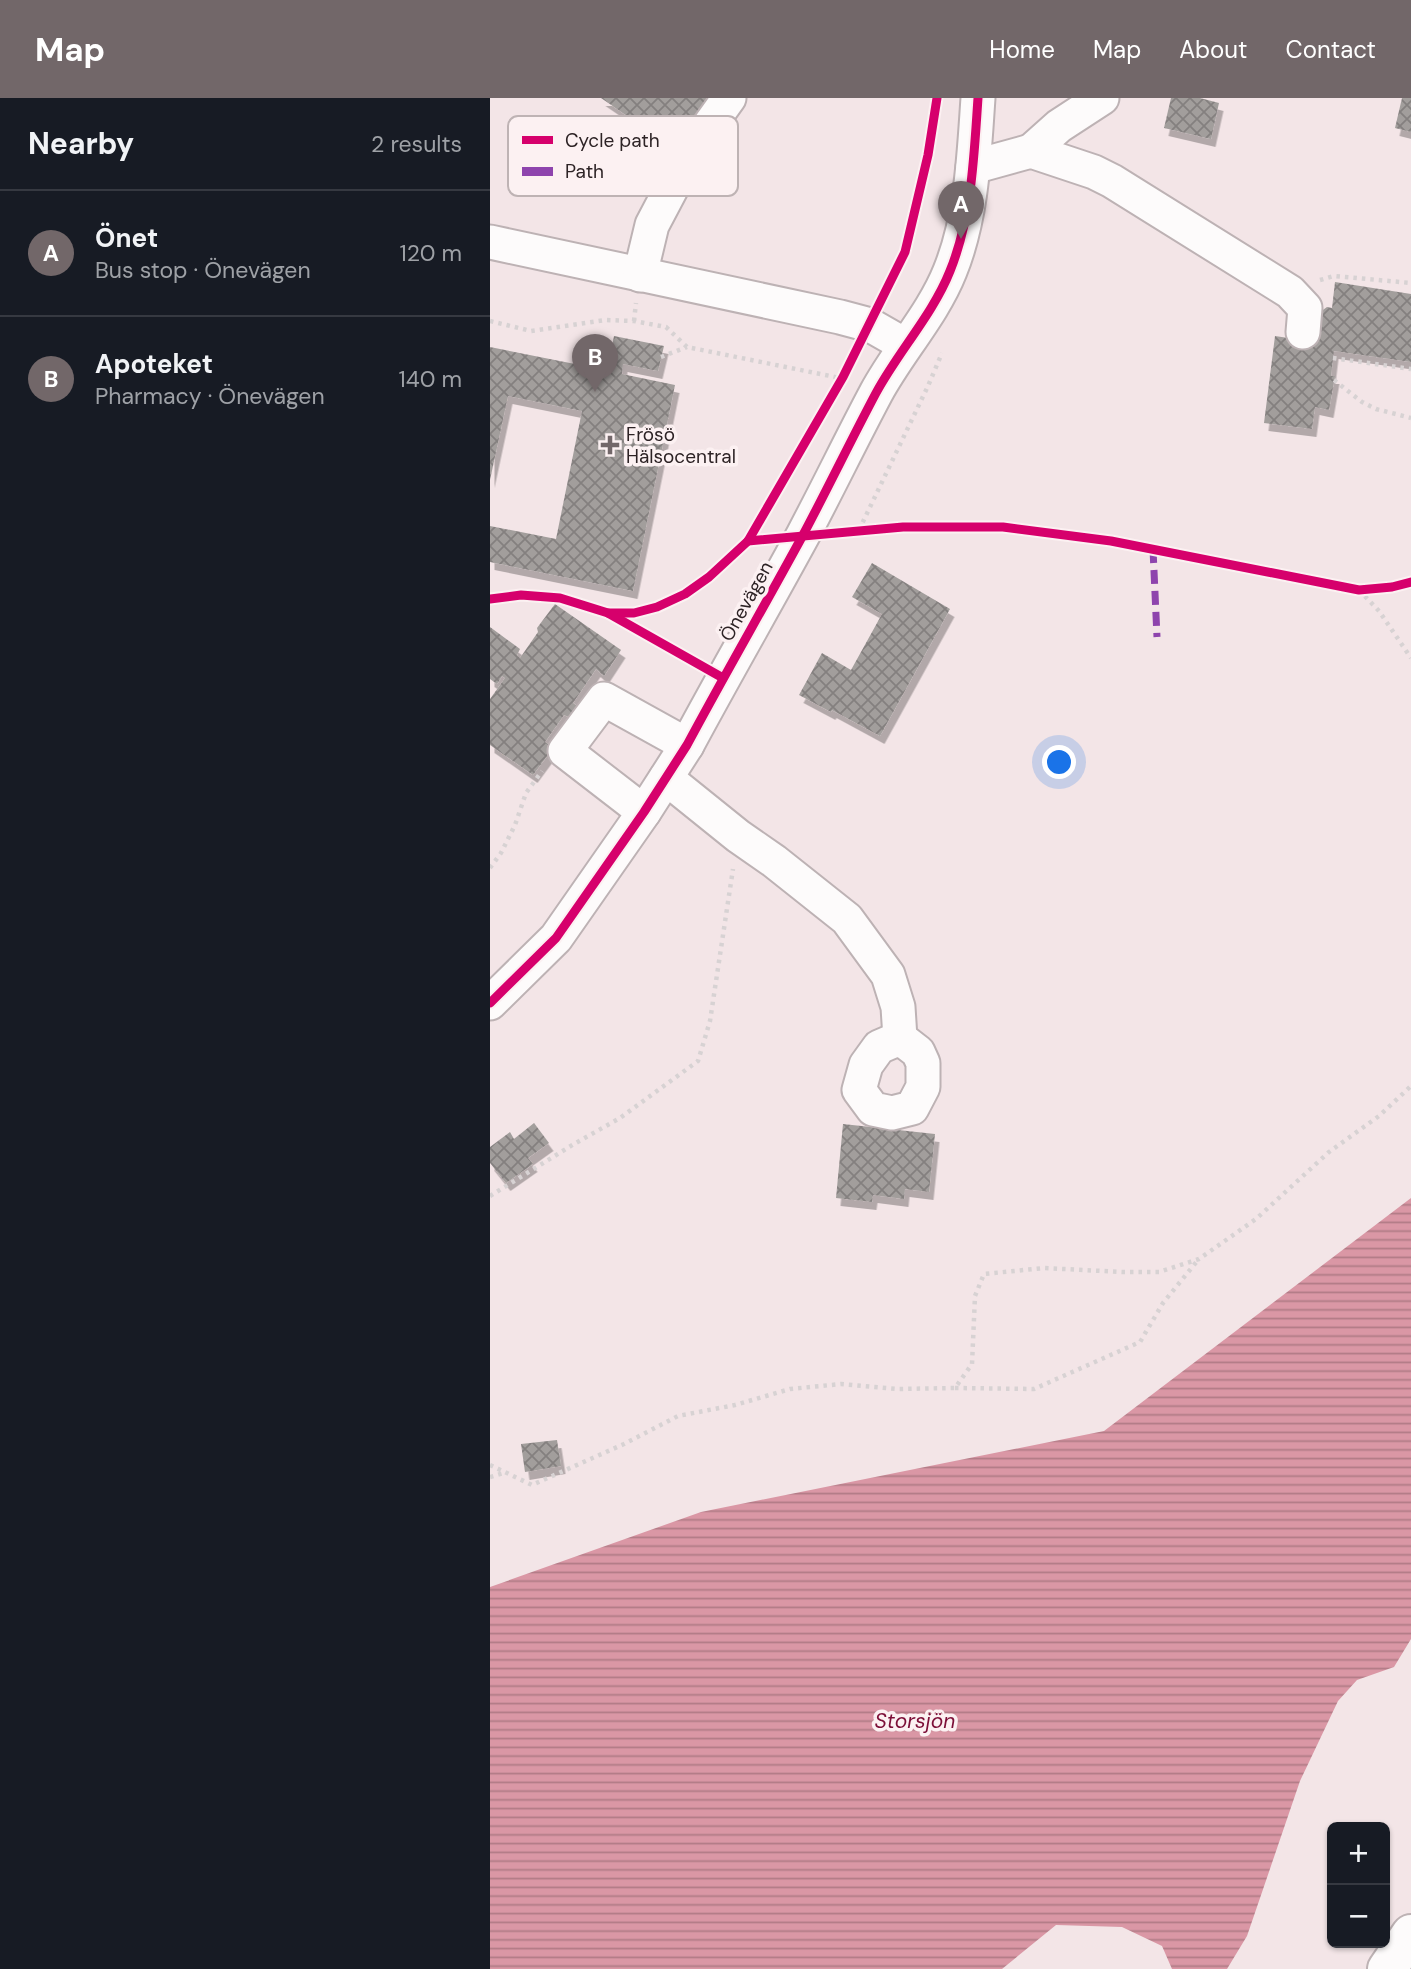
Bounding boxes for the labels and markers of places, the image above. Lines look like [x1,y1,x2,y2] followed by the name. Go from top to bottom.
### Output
[938,181,984,239] pin: A
[572,334,618,392] pin: B
[626,422,736,469] place label: Frösö Hälsocentral
[600,435,620,455] marker: Frösö Hälsocentral

